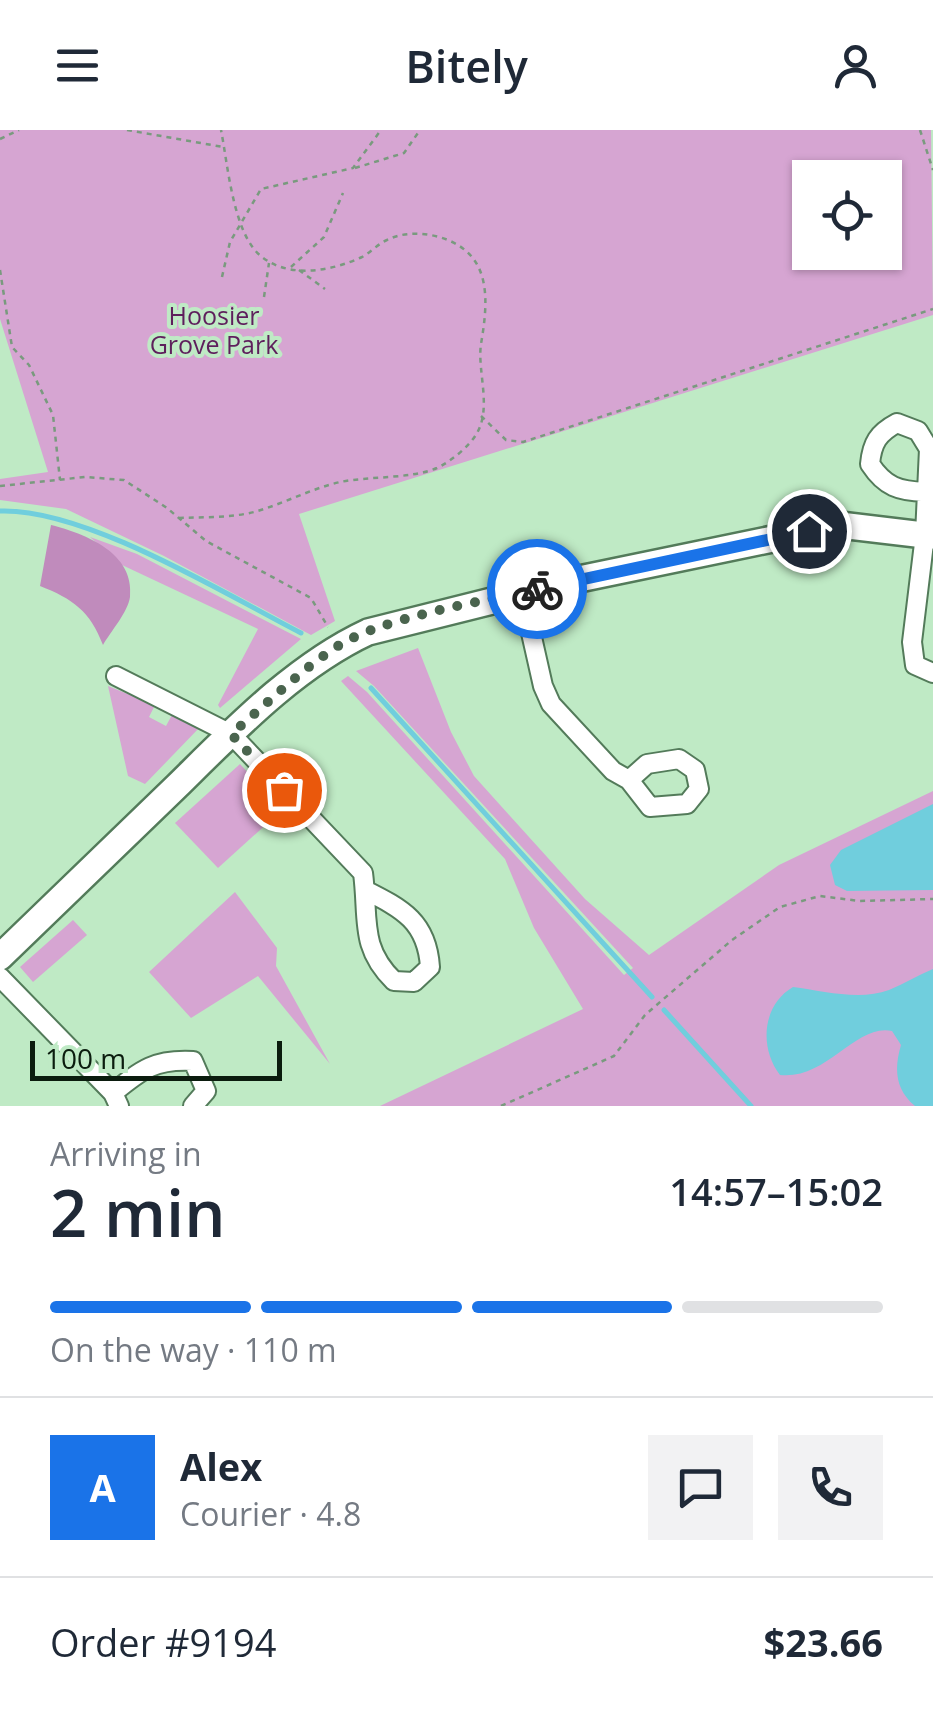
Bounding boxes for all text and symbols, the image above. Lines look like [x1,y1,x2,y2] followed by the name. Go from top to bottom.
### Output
[405,35,528,96] text: Bitely
[50,38,105,93] icon: menu
[828,38,883,93] icon: person
[792,160,902,270] map controls
[792,160,902,270] button: locate
[150,298,278,361] park label: Hoosier Grove Park
[767,489,852,574] pin
[782,504,837,559] icon: home
[487,539,587,639] courier
[510,562,565,617] icon: bike
[242,748,327,833] pin
[257,763,312,818] icon: bag
[30,1036,282,1080] scale bar
[45,1039,126,1077] text: 100 m
[50,1132,202,1175] text: Arriving in
[669,1165,883,1217] text: 14:57–15:02
[50,1168,225,1256] text: 2 min
[50,1328,337,1371] text: On the way · 110 m
[648,1435,753,1540] button: chat
[778,1435,883,1540] button: phone
[180,1440,262,1492] text: Alex
[89,1461,116,1513] text: A
[180,1492,361,1535] text: Courier · 4.8
[50,1616,277,1668] text: Order #9194
[764,1616,883,1668] text: $23.66

